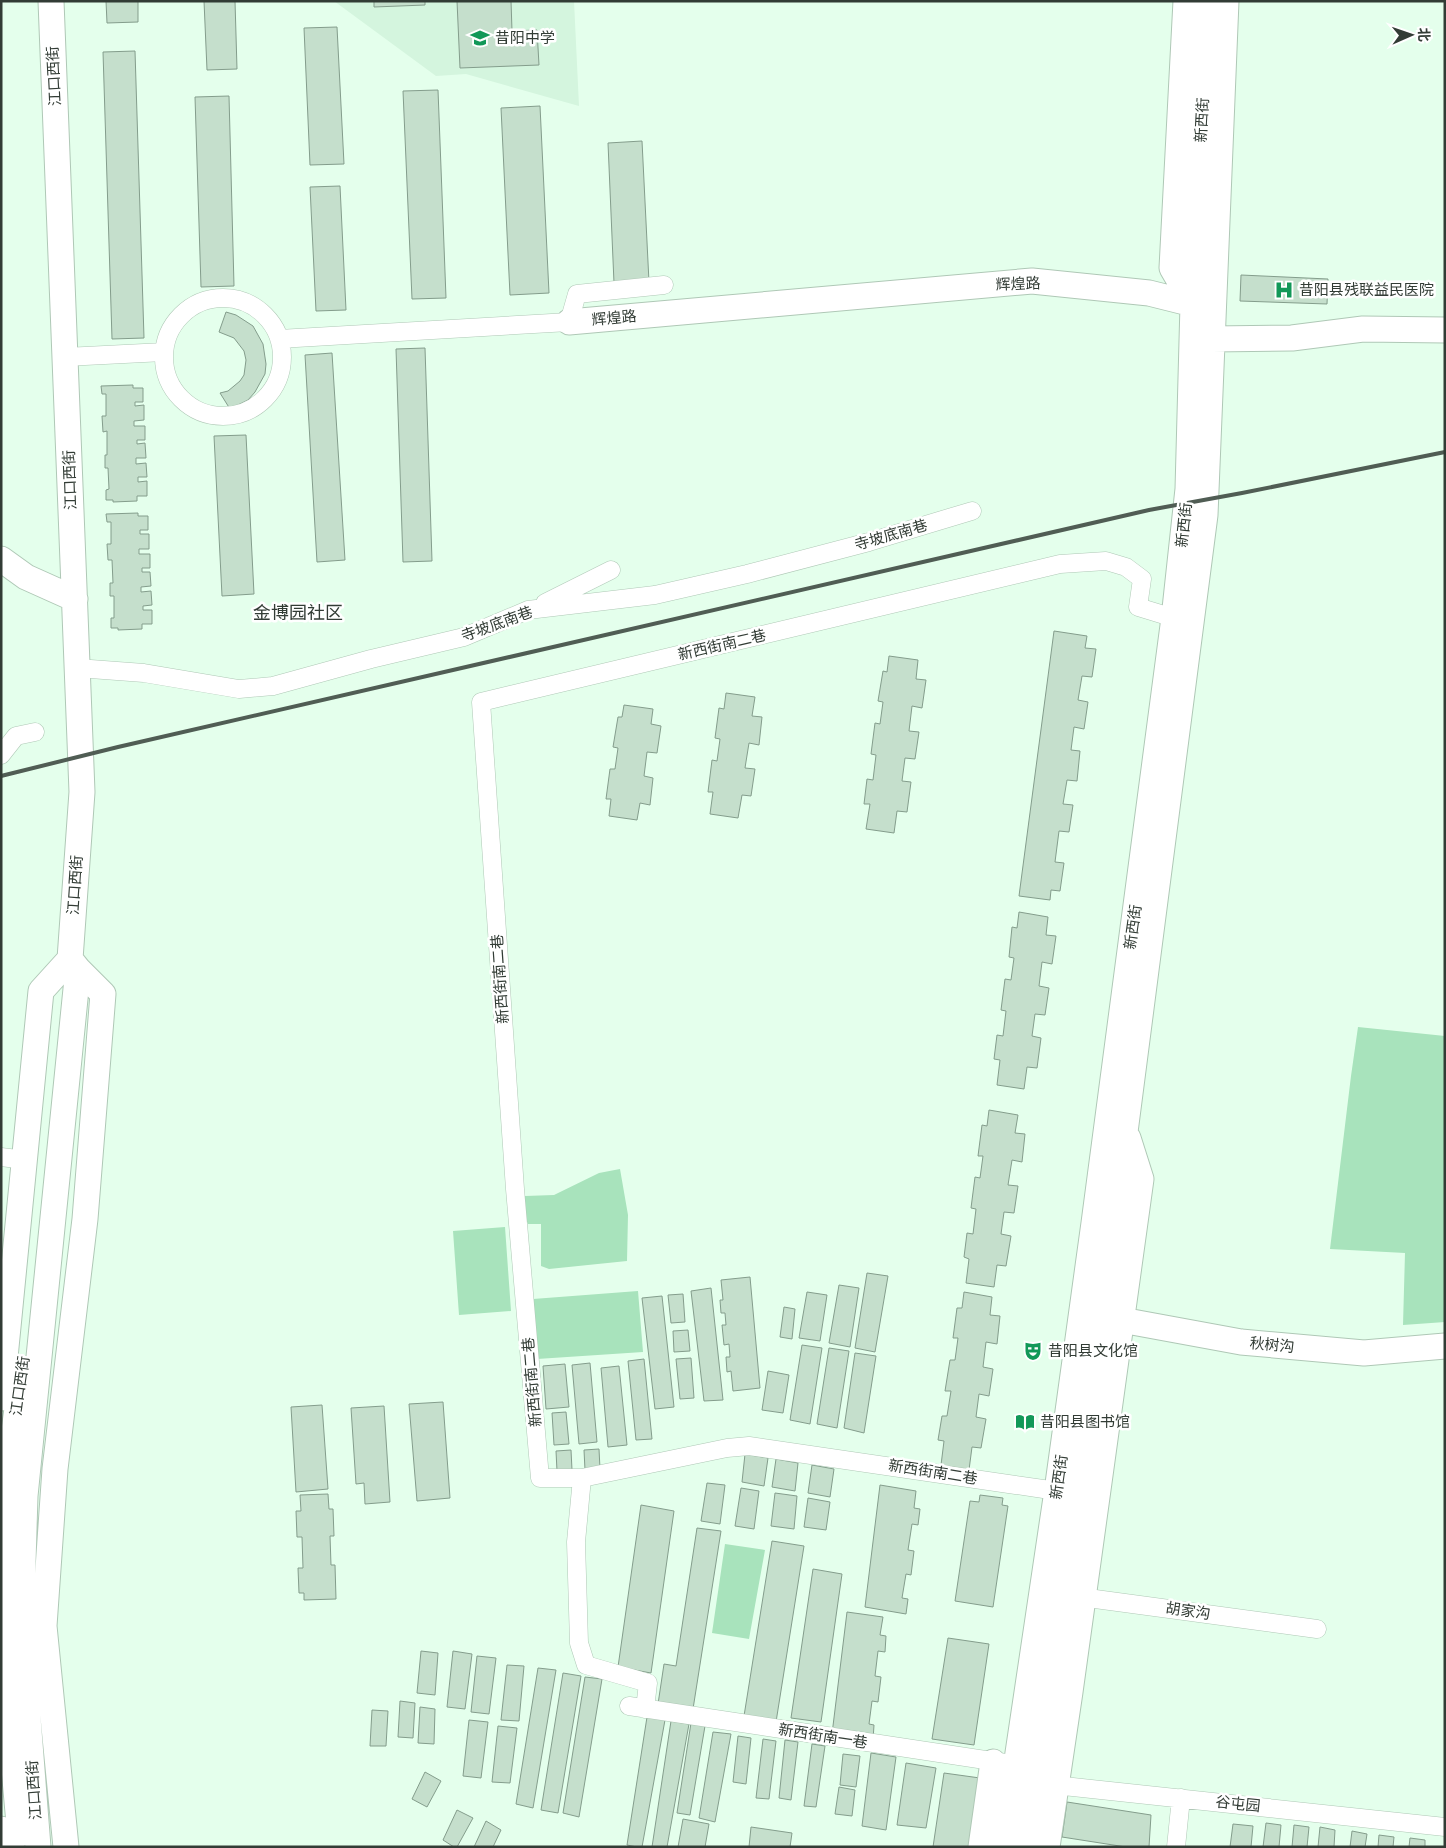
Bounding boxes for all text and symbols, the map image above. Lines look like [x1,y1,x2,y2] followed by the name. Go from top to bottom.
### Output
[1386,10,1436,60] north arrow
[469,27,491,49] school or university icon: 昔阳中学
[1416,27,1433,42] text: 北
[495,28,555,46] place label: 昔阳中学
[42,46,64,106] street label: 江口西街
[1191,97,1211,143] street label: 新西街
[995,273,1041,293] street label: 辉煌路
[1273,279,1295,301] hospital icon: 昔阳县残联益民医院
[1299,280,1434,298] place label: 昔阳县残联益民医院
[591,306,637,328] street label: 辉煌路
[59,450,79,510] street label: 江口西街
[1172,502,1194,548] street label: 新西街
[852,515,929,553] street label: 寺坡底南巷
[253,601,343,623] district label: 金博园社区
[458,602,535,644] street label: 寺坡底南巷
[676,625,768,663] street label: 新西街南二巷
[63,854,85,915] street label: 江口西街
[1120,903,1144,950] street label: 新西街
[487,934,511,1025] street label: 新西街南二巷
[1249,1333,1295,1355] street label: 秋树沟
[518,1336,544,1428] street label: 新西街南二巷
[1022,1340,1044,1362] theatre icon: 昔阳县文化馆
[1048,1341,1138,1359] place label: 昔阳县文化馆
[6,1355,32,1417] street label: 江口西街
[1014,1411,1036,1433] library icon: 昔阳县图书馆
[1040,1412,1130,1430] place label: 昔阳县图书馆
[1046,1453,1070,1500] street label: 新西街
[887,1455,979,1487] street label: 新西街南二巷
[1165,1598,1212,1622] street label: 胡家沟
[777,1719,869,1751] street label: 新西街南一巷
[22,1760,44,1821] street label: 江口西街
[1215,1792,1261,1814] street label: 谷屯园

